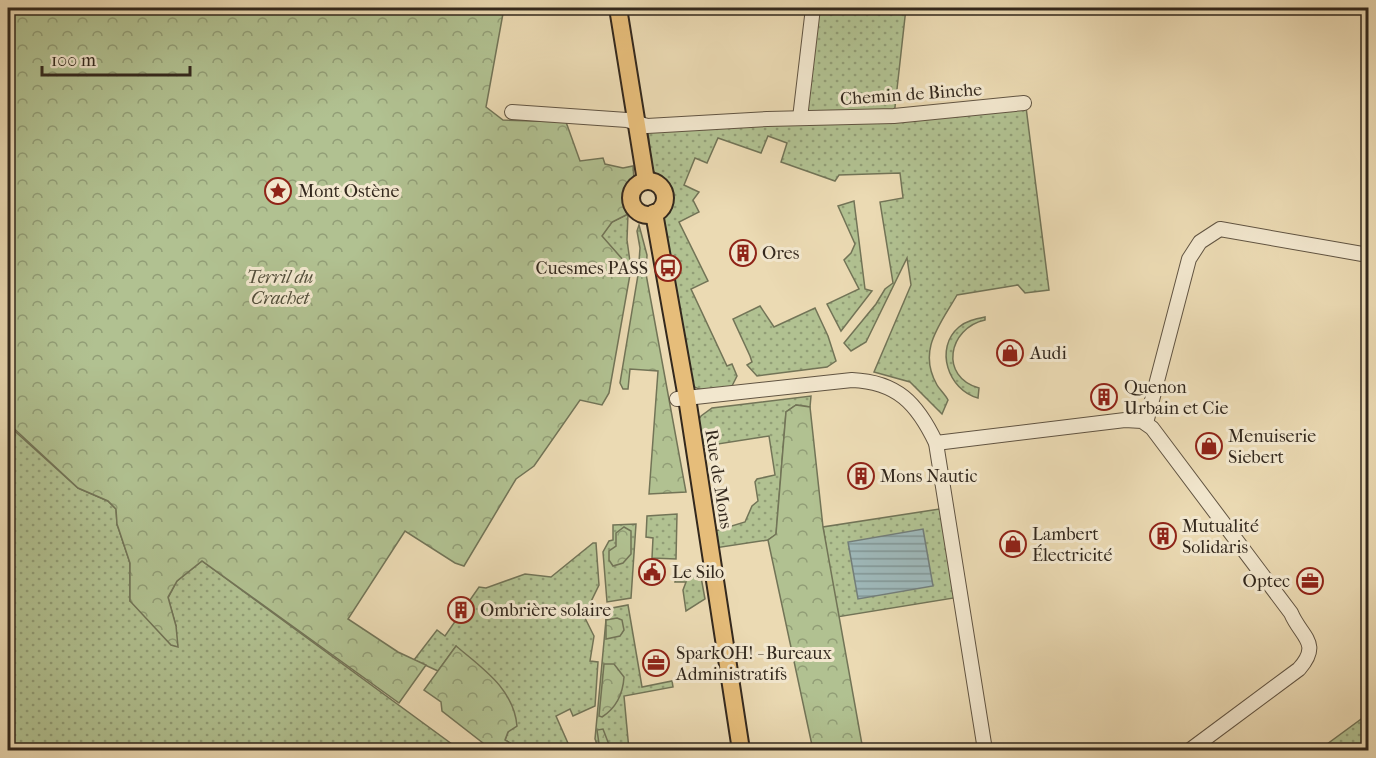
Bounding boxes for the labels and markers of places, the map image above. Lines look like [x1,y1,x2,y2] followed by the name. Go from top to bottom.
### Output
[263,176,293,206] place icon: Mont Ostène
[298,181,399,202] place label: Mont Ostène
[728,238,758,268] building icon: Ores
[762,243,800,264] place label: Ores
[653,253,683,283] bus stop icon: Cuesmes PASS
[535,258,648,279] place label: Cuesmes PASS
[995,338,1025,368] shop icon: Audi
[1029,343,1067,364] place label: Audi
[1124,377,1228,419] place label: Quenon Urbain et Cie
[1089,382,1119,412] building icon: Quenon Urbain et Cie
[1228,426,1316,468] place label: Menuiserie Siebert
[1194,431,1224,461] shop icon: Menuiserie Siebert
[846,461,876,491] building icon: Mons Nautic
[880,466,977,487] place label: Mons Nautic
[1182,516,1259,558] place label: Mutualité Solidaris
[1148,521,1178,551] building icon: Mutualité Solidaris
[1032,524,1113,566] place label: Lambert Électricité
[998,529,1028,559] shop icon: Lambert Électricité
[637,557,667,587] public building icon: Le Silo
[672,562,724,583] place label: Le Silo
[1295,566,1325,596] office icon: Optec
[1243,571,1290,592] place label: Optec
[446,595,476,625] building icon: Ombrière solaire
[480,600,611,621] place label: Ombrière solaire
[675,643,832,685] place label: SparkOH! - Bureaux Administratifs
[641,648,671,678] office icon: SparkOH! - Bureaux Administratifs

